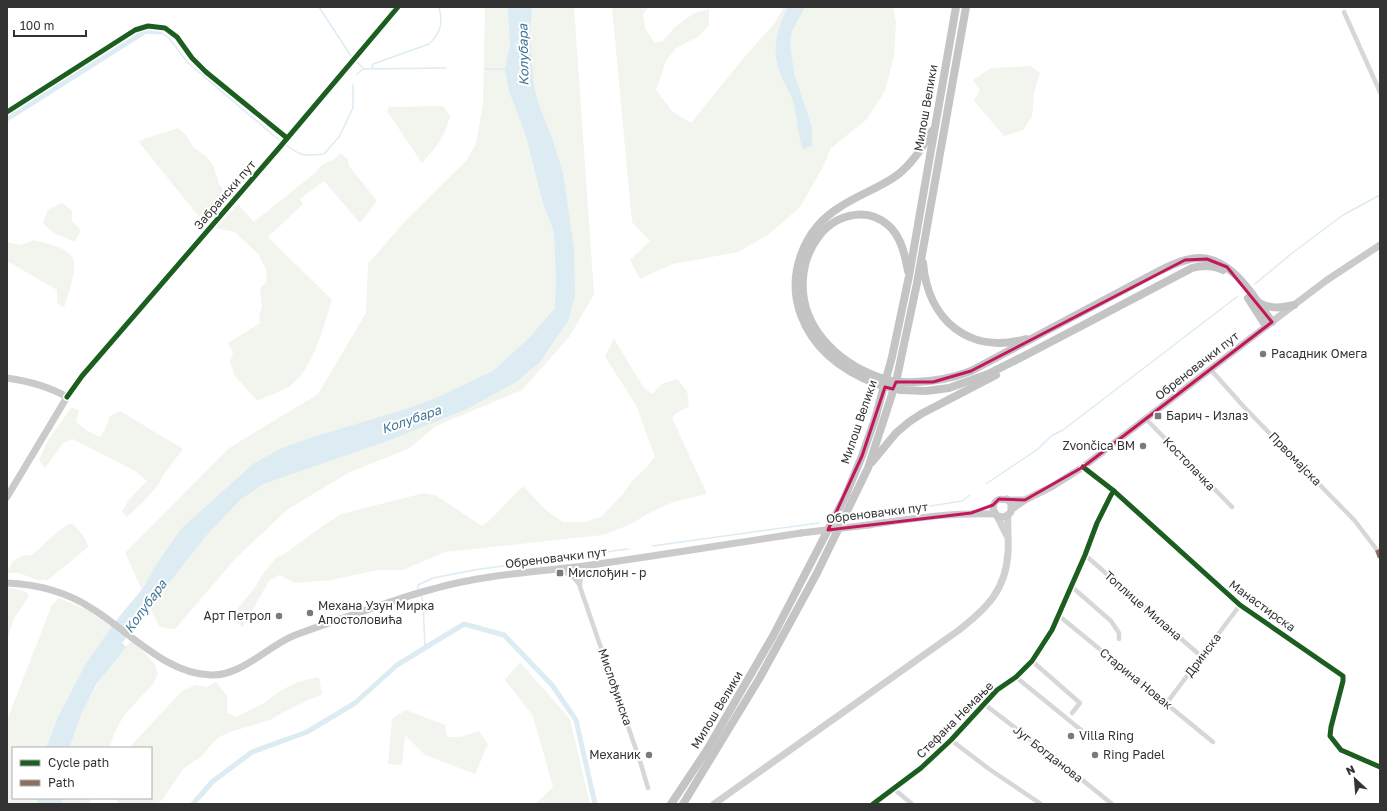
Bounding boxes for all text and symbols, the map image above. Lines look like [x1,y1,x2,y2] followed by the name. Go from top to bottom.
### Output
[14,12,86,38] scale bar
[20,18,54,33] text: 100 m
[514,23,532,86] water label: Колубара
[910,63,941,153] street label: Милош Велики
[190,157,259,232] street label: Забрански пут
[1152,328,1242,403] street label: Обреновачки пут
[1271,346,1367,361] place label: Расадник Омега
[1258,349,1268,359] marker: Расадник Омега
[837,378,880,466] street label: Милош Велики
[379,401,443,437] water label: Колубара
[1166,408,1248,423] place label: Барич - Излаз
[1153,411,1163,421] marker: Барич - Излаз
[1266,429,1325,489] street label: Првомајска
[1160,434,1219,494] street label: Костолачка
[1063,438,1135,453] place label: Zvončica BM
[1138,441,1148,451] marker: Zvončica BM
[825,499,929,526] street label: Обреновачки пут
[504,544,608,571] street label: Обреновачки пут
[568,565,646,580] place label: Мислођин - р
[555,568,565,578] marker: Мислођин - р
[1101,568,1185,643] street label: Топлице Милана
[120,576,170,636] water label: Колубара
[1226,576,1298,635] street label: Манастирска
[318,598,434,627] place label: Механа Узун Мирка Апостоловића
[204,608,271,623] place label: Арт Петрол
[305,608,315,618] marker: Механа Узун Мирка Апостоловића
[274,611,284,621] marker: Арт Петрол
[1181,630,1224,680] street label: Дринска
[1097,645,1176,713] street label: Старина Новак
[595,646,636,727] street label: Мислођинска
[687,668,746,751] street label: Милош Велики
[913,678,996,761] street label: Стефана Немање
[1010,722,1086,785] street label: Југ Богданова
[1079,728,1134,743] place label: Villa Ring
[1066,731,1076,741] marker: Villa Ring
[12,747,152,799] legend
[589,747,641,762] place label: Механик
[1103,747,1165,762] place label: Ring Padel
[644,750,654,760] marker: Механик
[1090,750,1100,760] marker: Ring Padel
[48,755,109,770] text: Cycle path
[1335,759,1375,799] north arrow
[1344,762,1357,777] text: N
[48,775,75,790] text: Path

